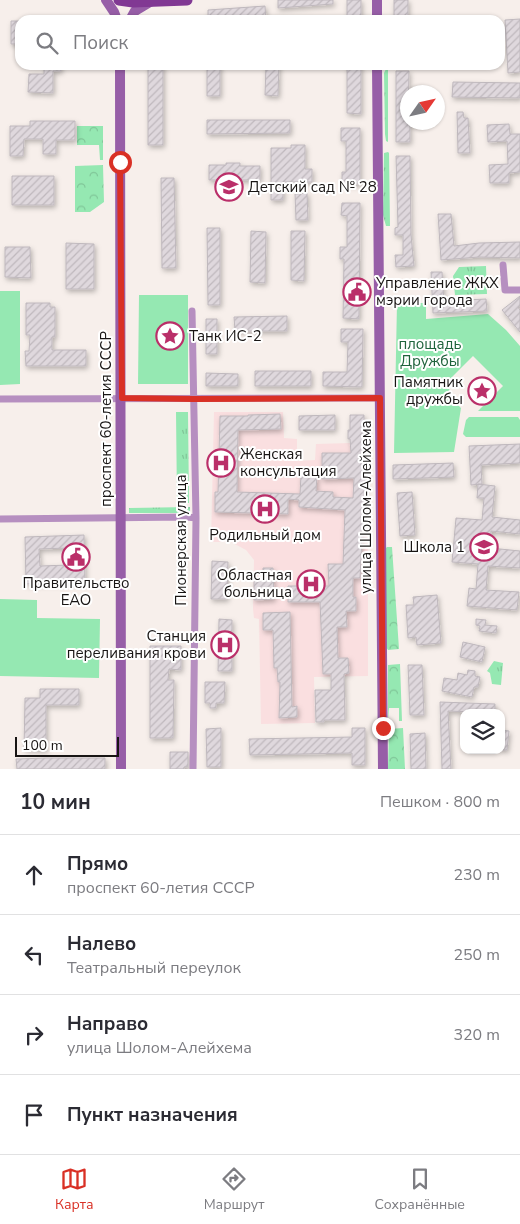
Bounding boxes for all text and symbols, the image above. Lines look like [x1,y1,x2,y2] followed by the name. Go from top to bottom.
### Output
[15,15,505,70] search box
[33,29,61,57] icon: search
[73,30,128,56] text: Поиск
[400,85,445,130] north arrow
[109,151,132,174] route start
[214,172,244,202] school or university icon: Детский сад № 28
[248,177,377,197] place label: Детский сад № 28
[375,273,499,310] place label: Управление ЖКХ мэрии города
[342,277,372,307] public building icon: Управление ЖКХ мэрии города
[155,321,185,351] place icon: Танк ИС-2
[189,326,262,346] place label: Танк ИС-2
[96,331,116,507] street label: проспект 60-летия СССР
[398,334,462,371] park label: площадь Дружбы
[393,372,463,409] place label: Памятник дружбы
[467,376,497,406] place icon: Памятник дружбы
[356,420,376,594] street label: улица Шолом-Алейхема
[240,444,337,481] place label: Женская консультация
[206,448,236,478] hospital icon: Женская консультация
[171,474,191,606] street label: Пионерская улица
[250,494,280,524] hospital icon: Родильный дом
[209,525,321,545] place label: Родильный дом
[469,532,499,562] school or university icon: Школа 1
[403,537,465,557] place label: Школа 1
[61,542,91,572] public building icon: Правительство ЕАО
[217,565,292,602] place label: Областная больница
[296,569,326,599] hospital icon: Областная больница
[22,573,130,610] place label: Правительство ЕАО
[67,626,206,663] place label: Станция переливания крови
[210,630,240,660] hospital icon: Станция переливания крови
[460,709,505,754] map controls
[460,709,505,754] button: layers
[372,717,395,740] route end
[15,734,119,757] scale bar
[22,736,63,755] text: 100 m
[20,788,91,816] text: 10 мин
[380,791,500,813] text: Пешком · 800 m
[67,851,128,877] text: Прямо
[20,861,48,889] icon: ahead
[453,864,500,886] text: 230 m
[67,877,255,899] text: проспект 60-летия СССР
[67,931,136,957] text: Налево
[20,941,48,969] icon: left
[453,944,500,966] text: 250 m
[67,957,241,979] text: Театральный переулок
[67,1011,148,1037] text: Направо
[20,1021,48,1049] icon: right
[453,1024,500,1046] text: 320 m
[67,1037,252,1059] text: улица Шолом-Алейхема
[20,1101,48,1129] icon: arrive
[67,1102,238,1128] text: Пункт назначения
[55,1165,94,1214] tab: Карта
[204,1165,264,1214] tab: Маршрут
[374,1165,465,1214] tab: Сохранённые

